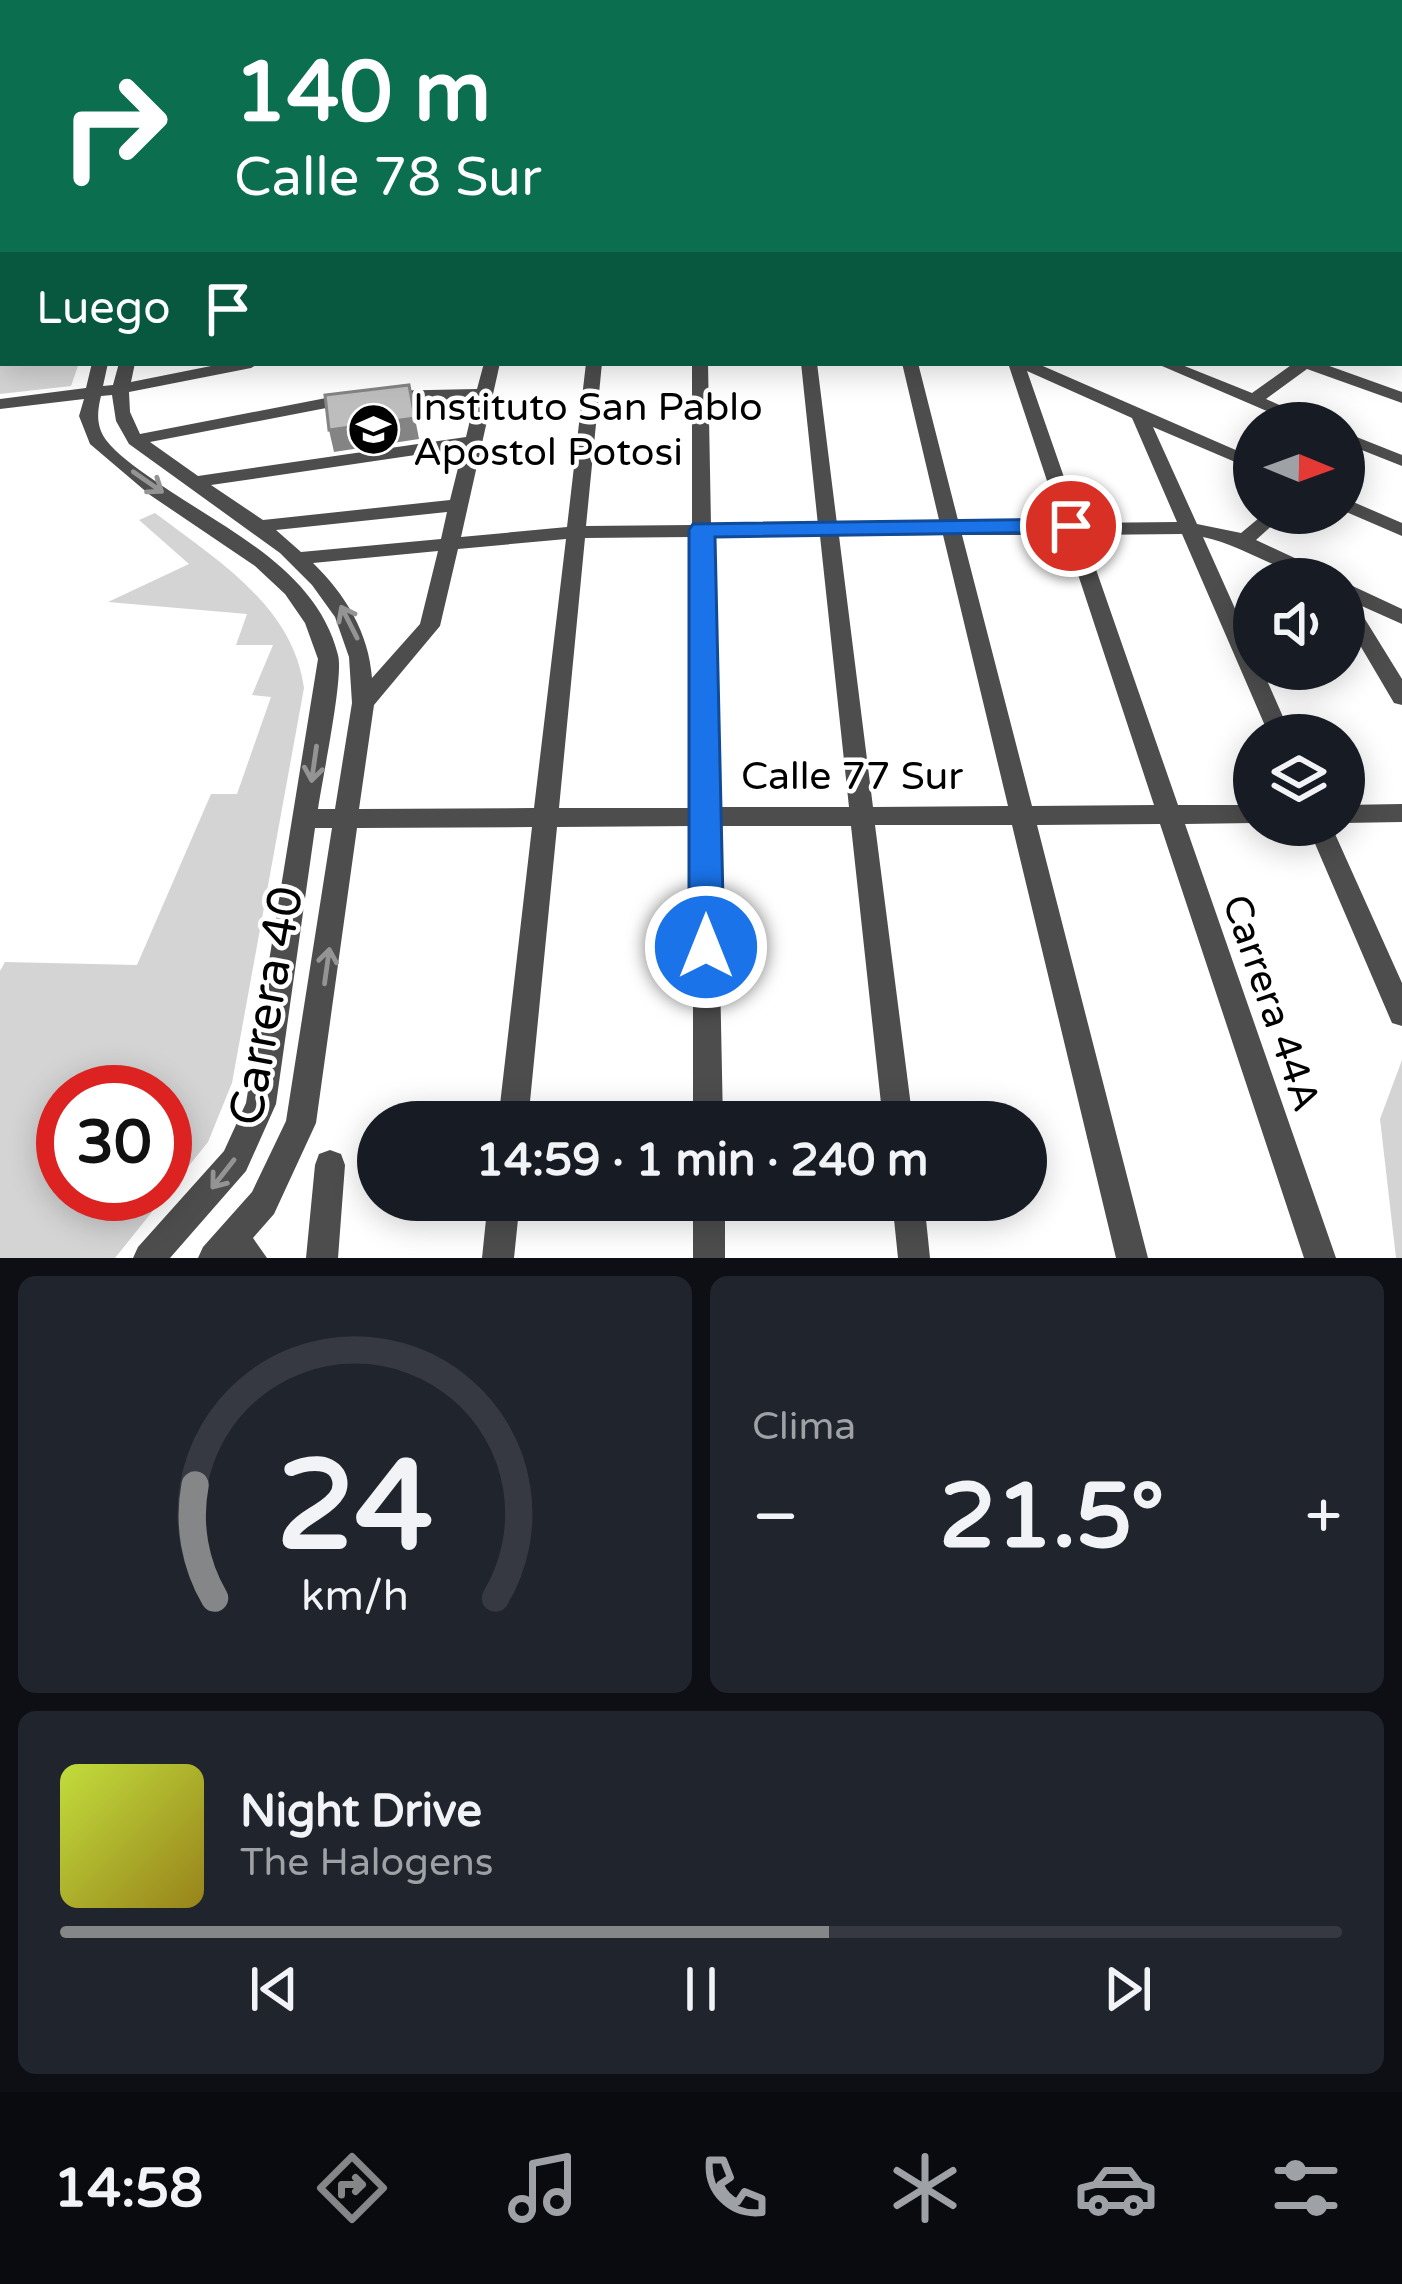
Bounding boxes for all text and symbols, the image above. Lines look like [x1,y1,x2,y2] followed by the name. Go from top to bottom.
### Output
[234,43,491,144] text: 140 m
[36,48,192,204] icon: right
[234,145,542,210] text: Calle 78 Sur
[195,276,261,342] icon: arrive
[36,282,171,336] text: Luego
[413,384,763,476] place label: Instituto San Pablo Apostol Potosi
[346,401,402,457] school or university icon: Instituto San Pablo Apostol Potosi
[1233,402,1365,534] north arrow
[1233,402,1365,846] map controls
[131,469,164,494] one-way arrow
[1020,475,1122,577] pin
[1038,493,1104,559] icon: arrive
[1233,558,1365,690] button: sound
[336,605,359,641] one-way arrow
[1233,714,1365,846] button: layers
[302,744,325,783] one-way arrow
[741,753,963,800] street label: Calle 77 Sur
[217,882,317,1130] street label: Carrera 40
[643,884,769,1010] position arrow
[1212,889,1330,1117] street label: Carrera 44A
[316,947,339,986] one-way arrow
[36,1065,192,1221] speed limit sign: 30
[476,1134,928,1188] text: 14:59 · 1 min · 240 m
[211,1158,237,1190] one-way arrow
[752,1403,856,1450] text: Clima
[277,1432,433,1583] text: 24
[939,1463,1165,1572] text: 21.5°
[752,1477,799,1557] text: −
[1305,1477,1342,1557] text: +
[301,1570,409,1621] text: km/h
[240,1785,482,1839] text: Night Drive
[240,1839,493,1886] text: The Halogens
[241,1956,307,2022] icon: previous
[668,1956,734,2022] icon: pause
[1095,1956,1161,2022] icon: next
[310,2146,394,2230] icon: directions
[501,2146,585,2230] icon: music
[692,2146,776,2230] icon: phone
[883,2146,967,2230] icon: climate
[1074,2146,1158,2230] icon: car
[1264,2146,1348,2230] icon: filters
[53,2156,203,2221] text: 14:58

